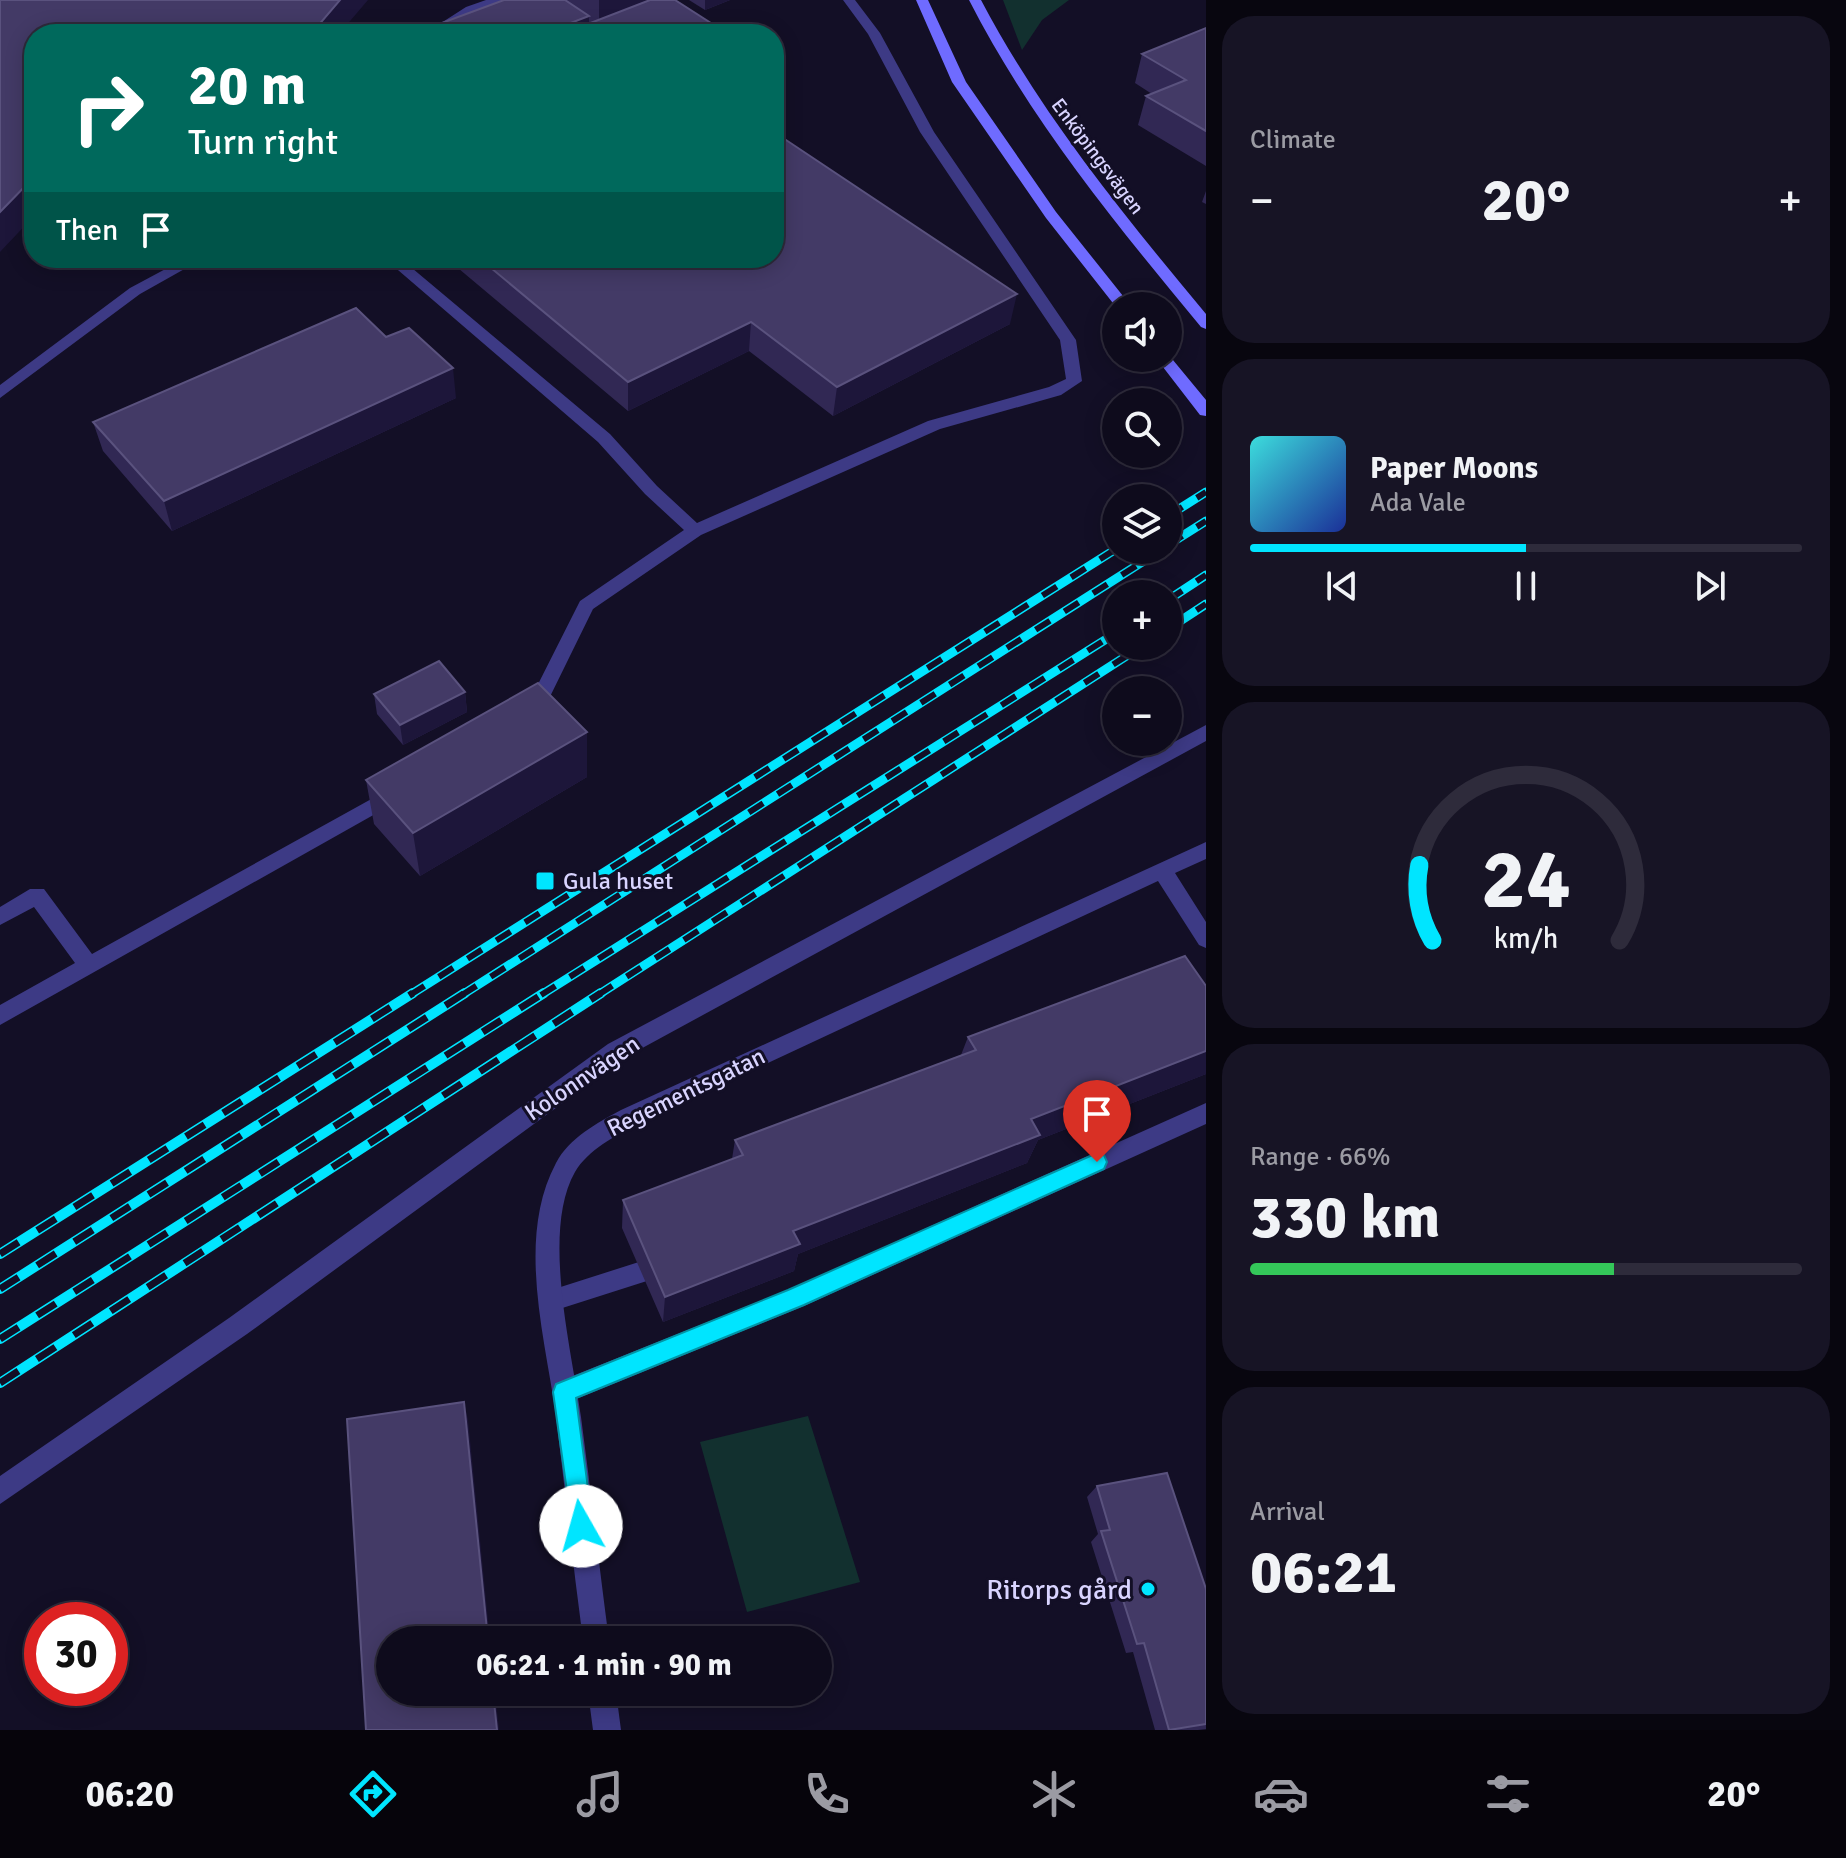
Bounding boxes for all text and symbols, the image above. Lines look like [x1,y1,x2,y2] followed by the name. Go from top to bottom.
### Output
[188,51,306,120] text: 20 m
[56,56,160,160] icon: right
[1046,93,1149,219] street label: Enköpingsvägen
[188,120,338,165] text: Turn right
[1250,124,1336,156] text: Climate
[1482,164,1570,238] text: 20°
[1250,174,1274,228] text: −
[1778,174,1802,228] text: +
[134,208,178,252] icon: arrive
[56,212,118,249] text: Then
[1102,292,1182,756] map controls
[1102,292,1182,372] button: sound
[1102,388,1182,468] button: search
[1370,450,1538,487] text: Paper Moons
[1102,484,1182,564] button: layers
[1370,487,1466,519] text: Ada Vale
[1320,564,1364,608] icon: previous
[1504,564,1548,608] icon: pause
[1688,564,1732,608] icon: next
[1102,580,1182,660] button: +
[1102,676,1182,756] button: −
[1481,829,1571,931] text: 24
[563,866,673,896] place label: Gula huset
[534,870,556,892] marker: Gula huset
[1494,921,1558,956] text: km/h
[519,1029,645,1127] street label: Kolonnvägen
[602,1041,770,1143] street label: Regementsgatan
[1063,1080,1131,1162] pin
[1075,1092,1119,1136] icon: arrive
[1250,1141,1391,1173] text: Range · 66%
[1250,1181,1440,1255] text: 330 km
[539,1484,623,1568] position arrow
[1250,1496,1325,1528] text: Arrival
[1250,1536,1397,1610] text: 06:21
[986,1573,1132,1607] place label: Ritorps gård
[1139,1580,1157,1598] marker: Ritorps gård
[24,1602,128,1706] speed limit sign: 30
[476,1647,732,1684] text: 06:21 · 1 min · 90 m
[345,1766,401,1822] icon: directions
[572,1766,628,1822] icon: music
[799,1766,855,1822] icon: phone
[1026,1766,1082,1822] icon: climate
[1253,1766,1309,1822] icon: car
[1480,1766,1536,1822] icon: filters
[86,1772,174,1817] text: 06:20
[1707,1772,1760,1817] text: 20°

